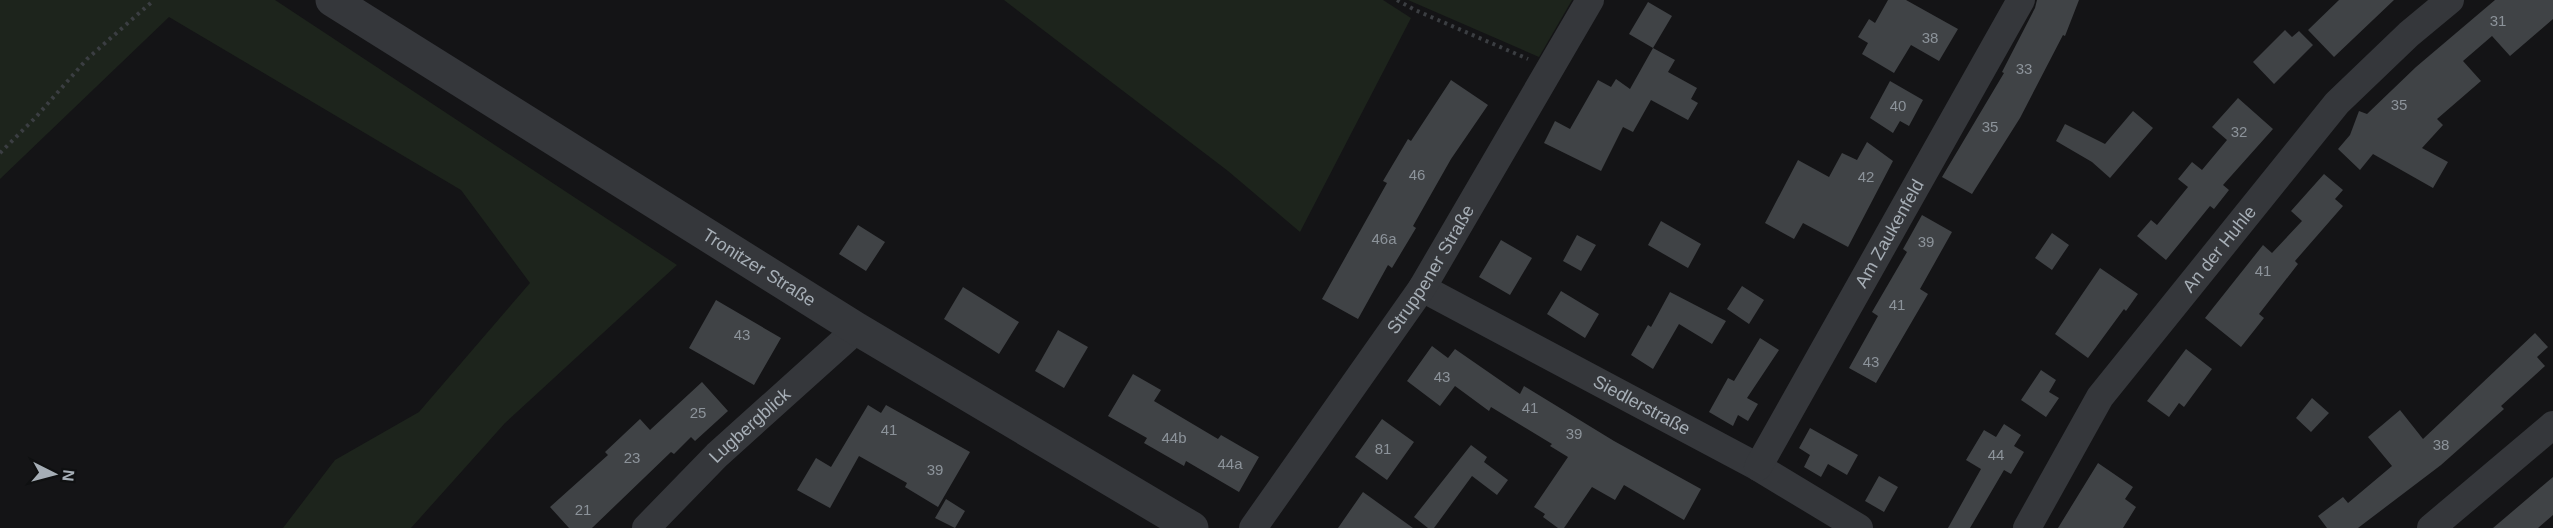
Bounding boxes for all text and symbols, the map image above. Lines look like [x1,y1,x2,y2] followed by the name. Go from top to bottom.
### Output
[2490,12,2506,29] house number: 31
[1922,29,1938,46] house number: 38
[2016,60,2032,77] house number: 33
[2391,96,2407,113] house number: 35
[1890,97,1906,114] house number: 40
[1982,118,1998,135] house number: 35
[2231,123,2247,140] house number: 32
[1409,166,1425,183] house number: 46
[1858,168,1874,185] house number: 42
[1851,176,1928,291] street label: Am Zaukenfeld
[1383,201,1478,338] street label: Struppener Straße
[2178,202,2260,296] street label: An der Huhle
[699,225,819,310] street label: Tronitzer Straße
[1371,230,1397,247] house number: 46a
[1918,233,1934,250] house number: 39
[2255,262,2271,279] house number: 41
[1889,296,1905,313] house number: 41
[734,326,750,343] house number: 43
[1863,353,1879,370] house number: 43
[1434,368,1450,385] house number: 43
[1590,371,1694,439] street label: Siedlerstraße
[705,383,795,467] street label: Lugbergblick
[1522,399,1538,416] house number: 41
[690,404,706,421] house number: 25
[881,421,897,438] house number: 41
[1566,425,1582,442] house number: 39
[1161,429,1187,446] house number: 44b
[2433,436,2449,453] house number: 38
[1375,440,1391,457] house number: 81
[24,444,84,504] north arrow
[1988,446,2004,463] house number: 44
[624,449,640,466] house number: 23
[1217,455,1243,472] house number: 44a
[927,461,943,478] house number: 39
[59,469,77,482] text: N
[575,501,591,518] house number: 21

